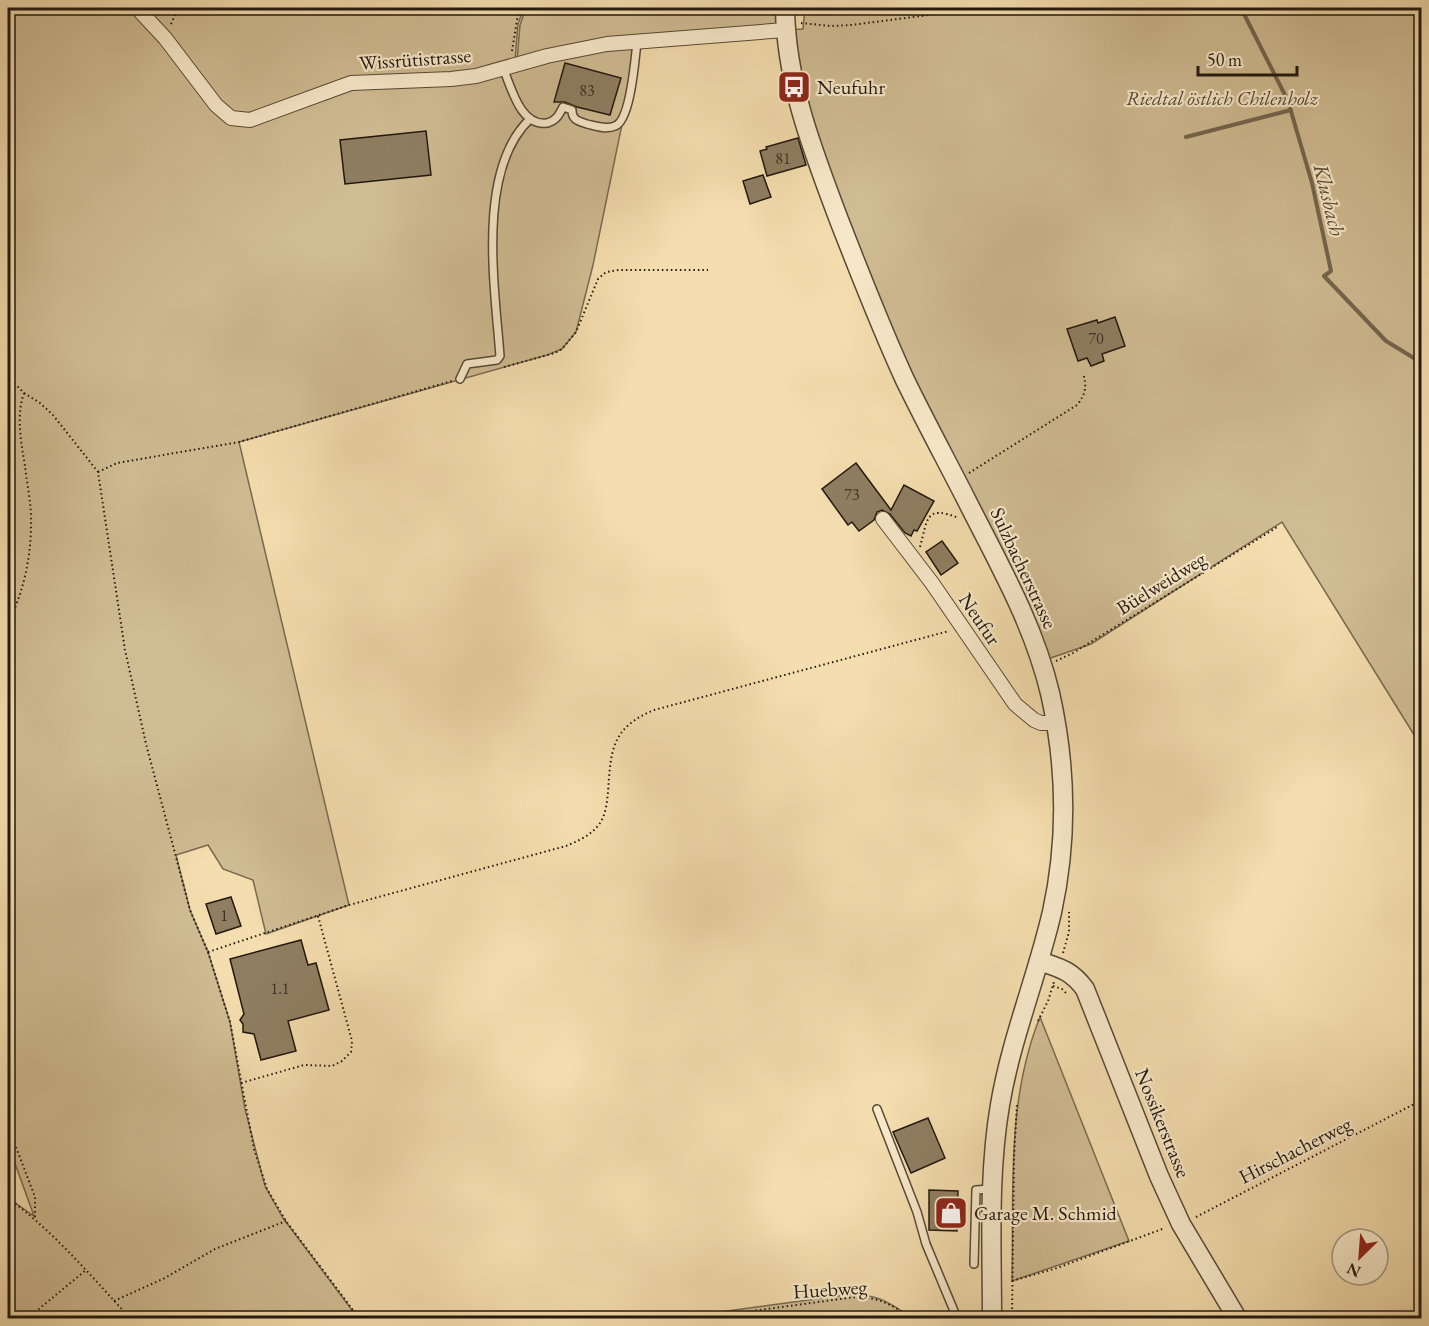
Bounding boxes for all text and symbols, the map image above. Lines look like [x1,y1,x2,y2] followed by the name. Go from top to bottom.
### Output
[1198,39,1297,77] scale bar
[358,42,472,76] street label: Wissrütistrasse
[1207,48,1242,71] text: 50 m
[776,69,812,105] bus stop icon: Neufuhr
[817,74,885,100] place label: Neufuhr
[579,80,595,101] house number: 83
[1126,85,1319,111] park label: Riedtal östlich Chilenholz
[775,148,791,169] house number: 81
[1307,160,1351,239] water label: Klusbach
[1088,328,1104,349] house number: 70
[844,484,860,505] house number: 73
[985,503,1064,633] street label: Sulzbacherstrasse
[1111,545,1211,621] street label: Büelweidweg
[953,588,1007,650] street label: Neufur
[220,905,228,926] house number: 1
[270,978,290,999] house number: 1.1
[1129,1065,1197,1182] street label: Nossikerstrasse
[1234,1110,1356,1190] street label: Hirschacherweg
[933,1195,969,1231] shop icon: Garage M. Schmid
[974,1200,1118,1226] place label: Garage M. Schmid
[1330,1227,1390,1287] north arrow
[1344,1258,1364,1282] text: N
[792,1273,868,1305] street label: Huebweg

